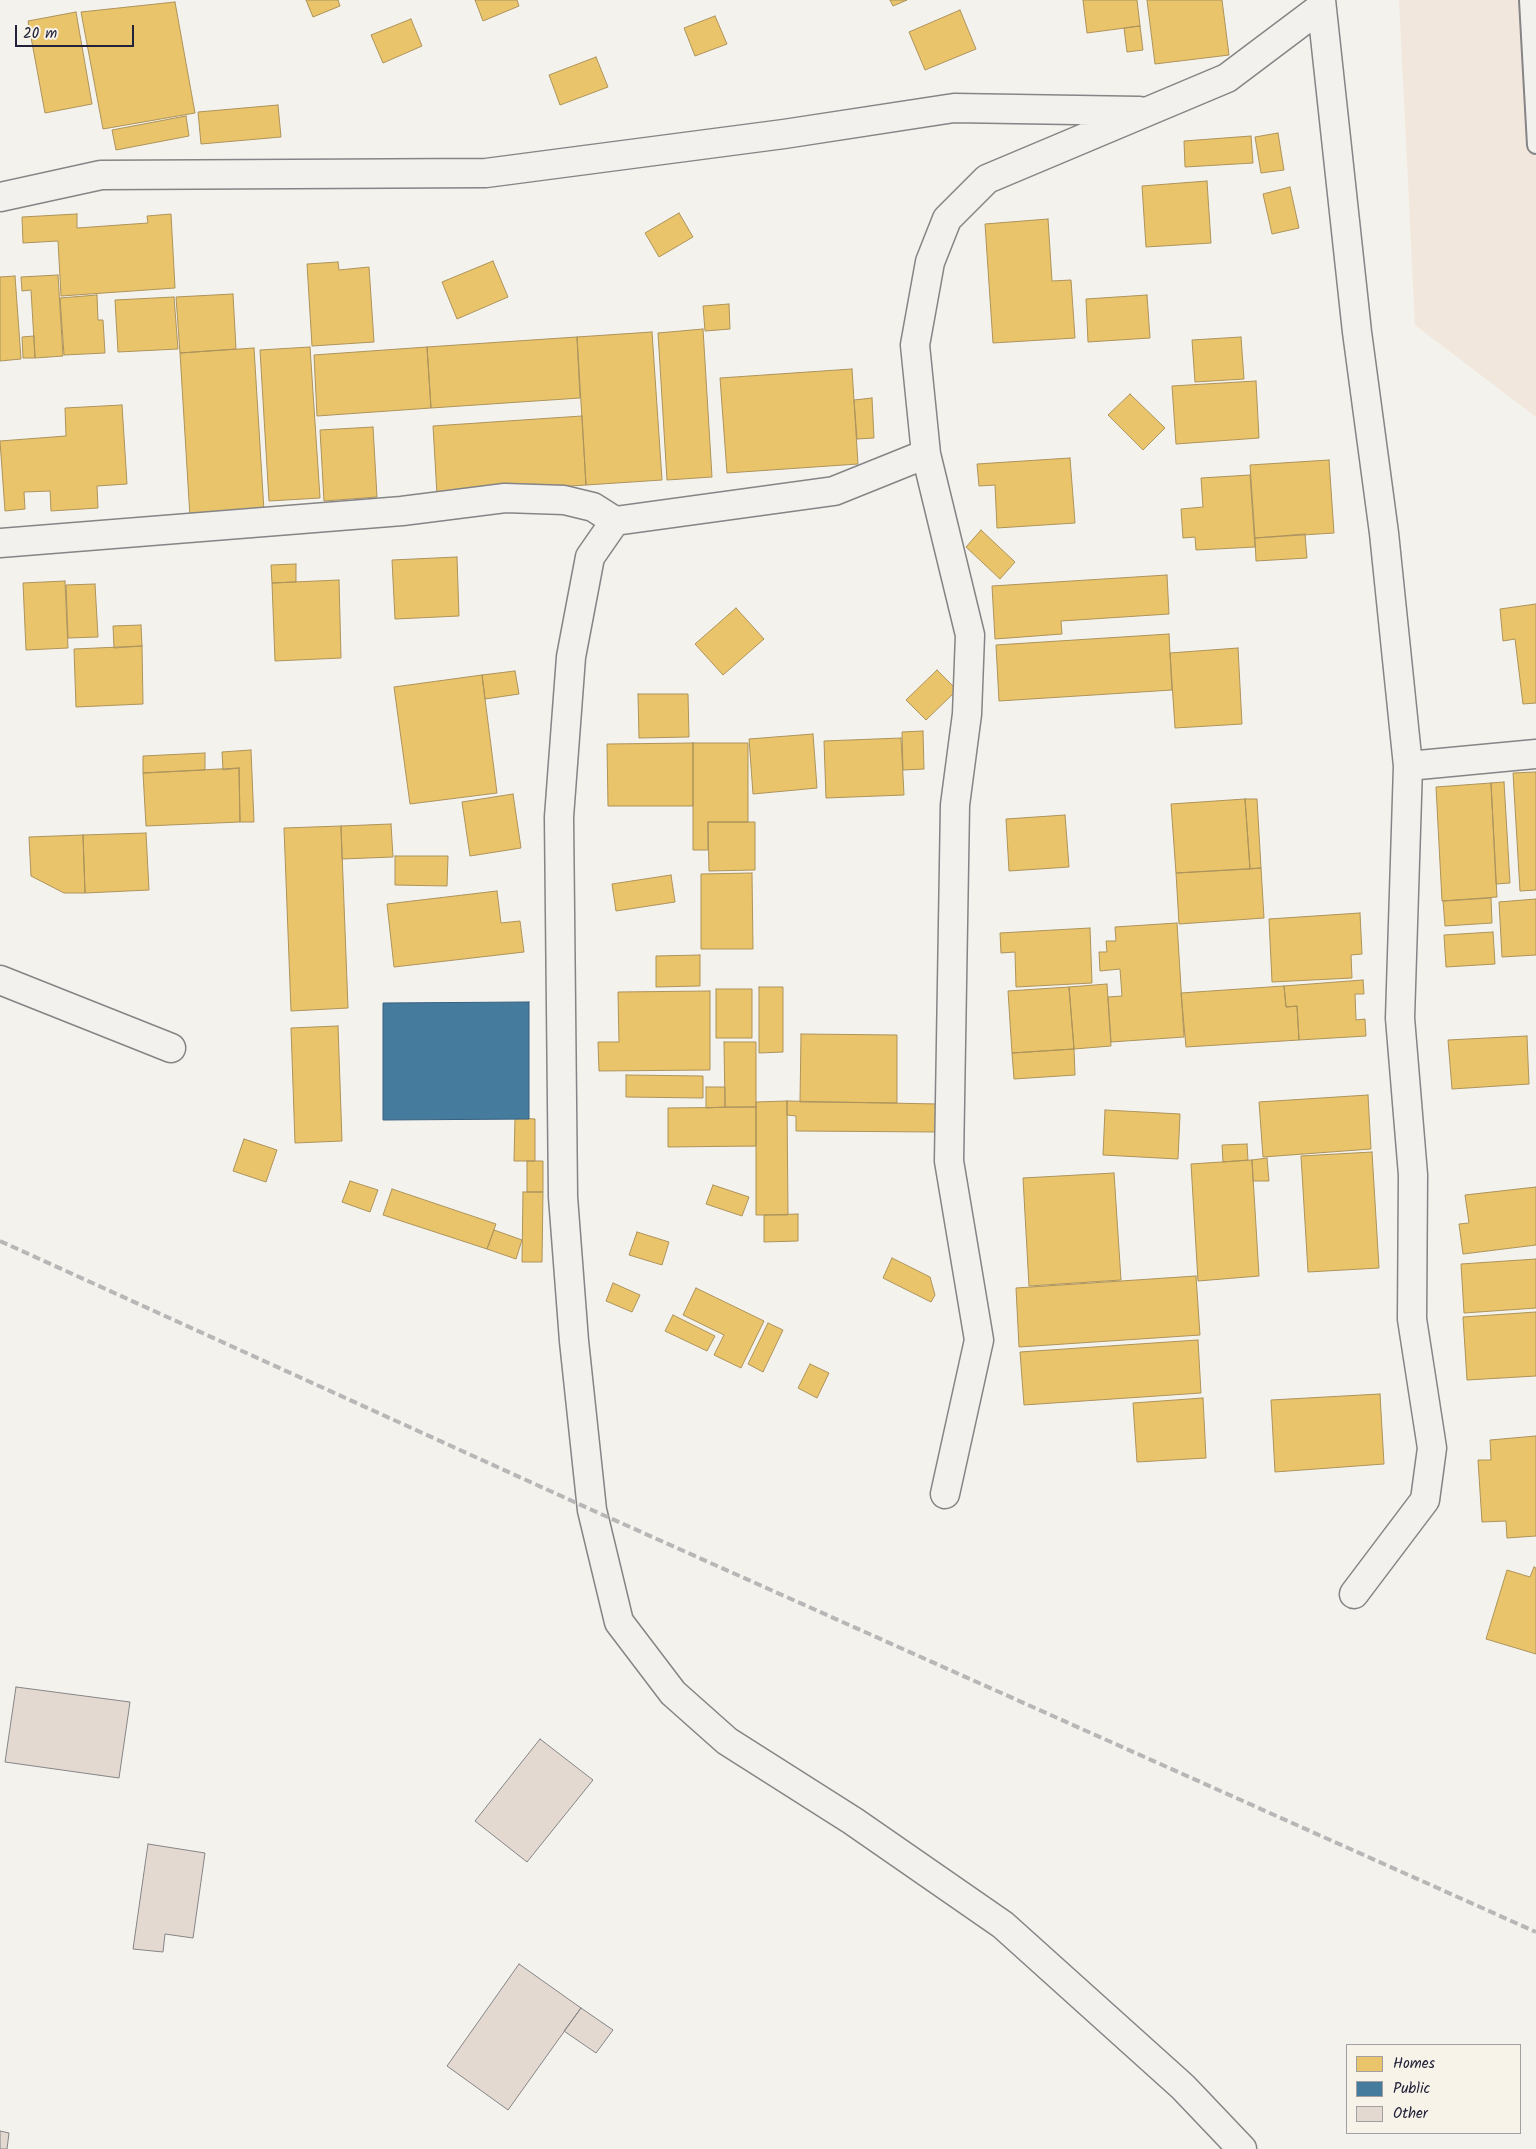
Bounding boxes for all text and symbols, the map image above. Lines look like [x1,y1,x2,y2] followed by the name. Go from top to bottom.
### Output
[18,15,136,47] scale bar
[23,22,57,46] text: 20 m
[1346,2044,1521,2134] legend
[1393,2052,1435,2076] text: Homes
[1393,2077,1430,2101] text: Public
[1393,2102,1428,2126] text: Other

